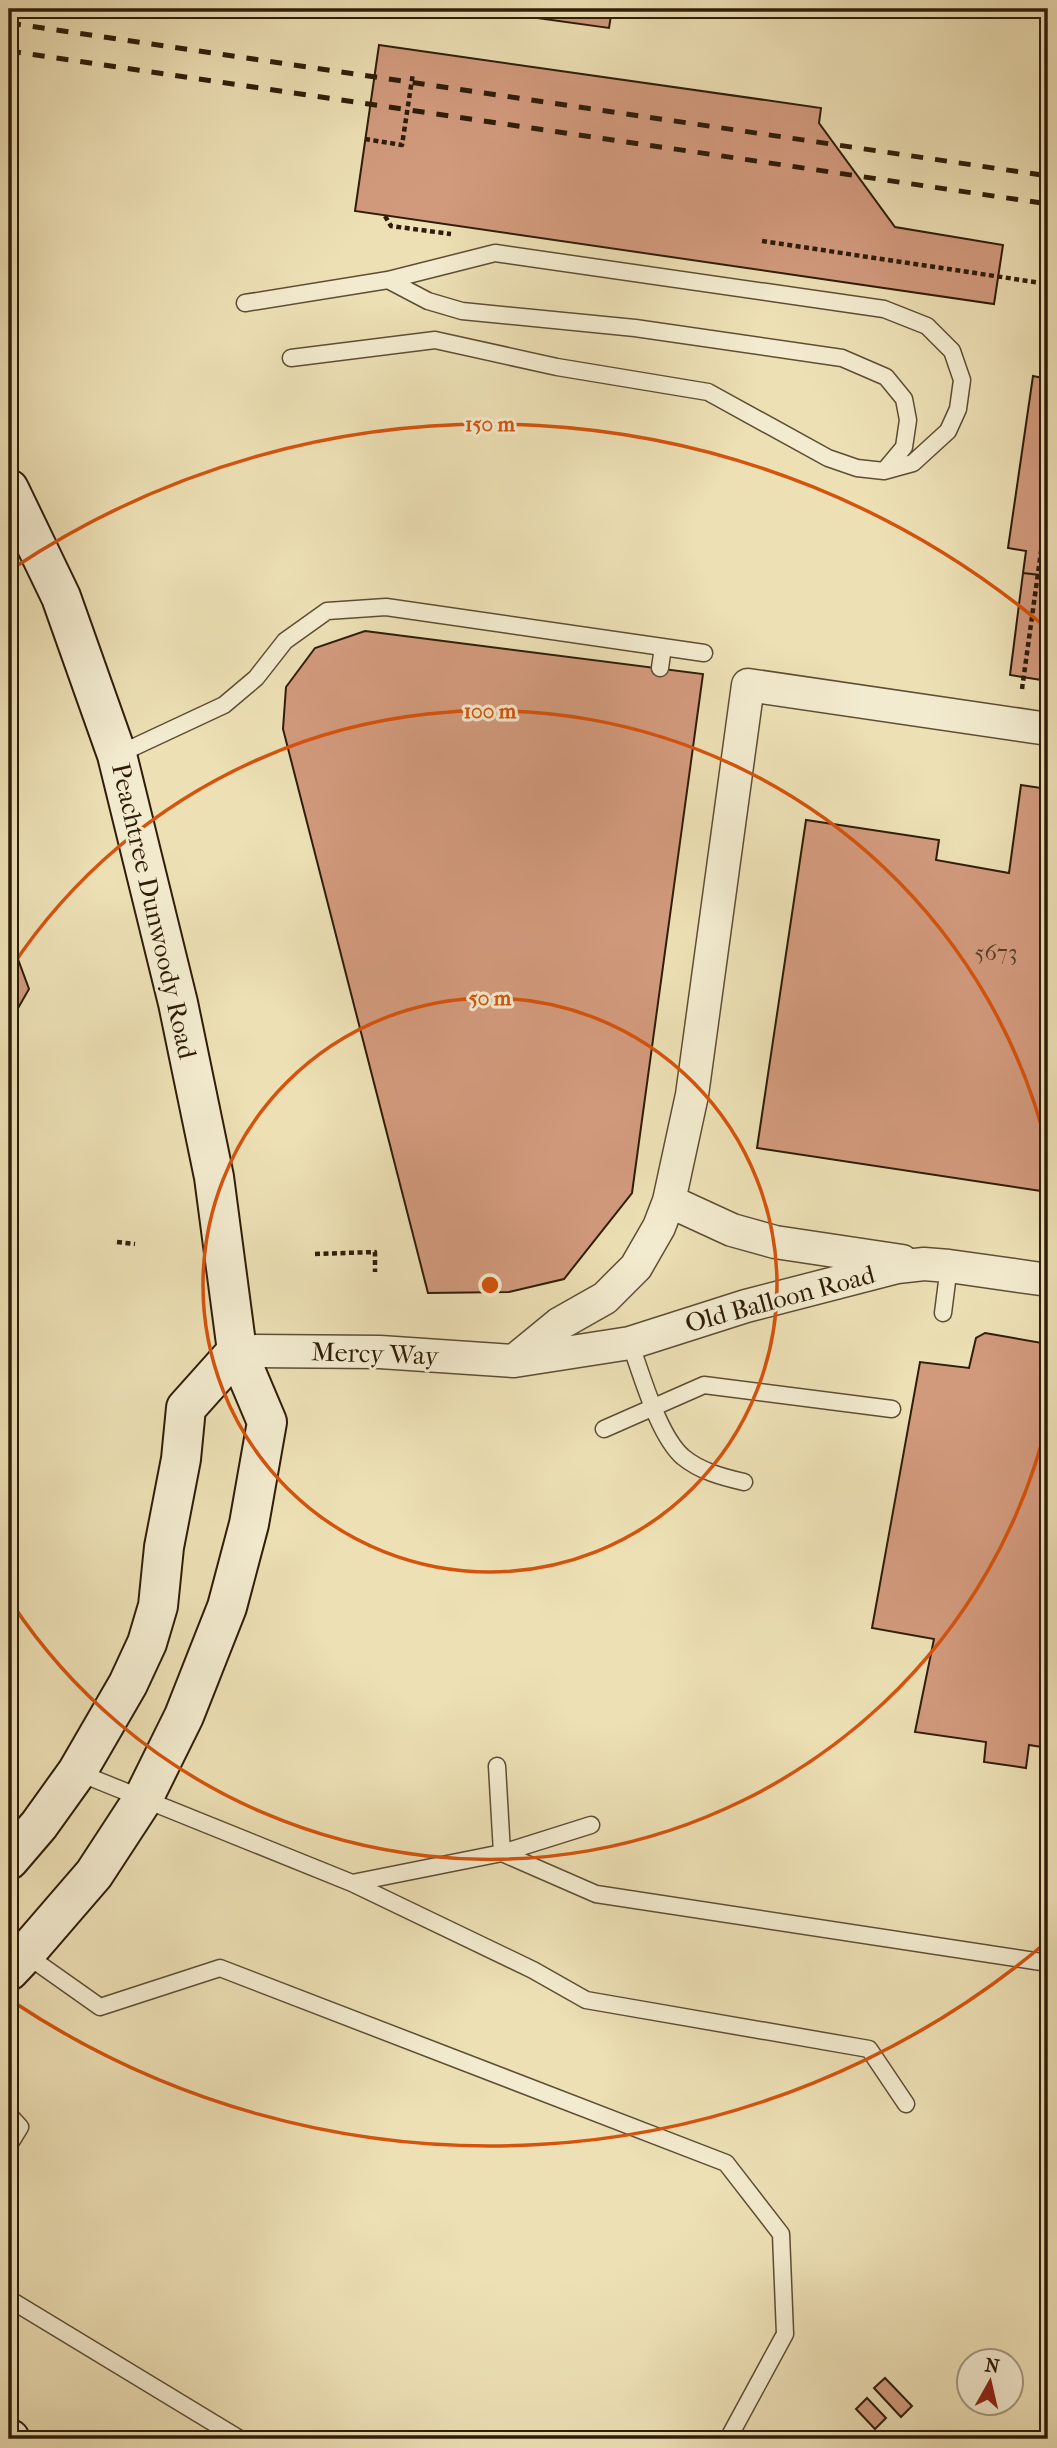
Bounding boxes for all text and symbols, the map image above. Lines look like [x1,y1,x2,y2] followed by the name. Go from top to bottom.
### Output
[465,412,516,436] text: 150 m
[464,699,517,723] text: 100 m
[105,760,203,1063] street label: Peachtree Dunwoody Road
[975,939,1017,966] house number: 5673
[469,986,512,1010] text: 50 m
[682,1259,879,1339] street label: Old Balloon Road
[478,1273,502,1297] centre of rings
[311,1336,440,1372] street label: Mercy Way
[956,2346,1026,2416] north arrow
[984,2354,1001,2378] text: N

